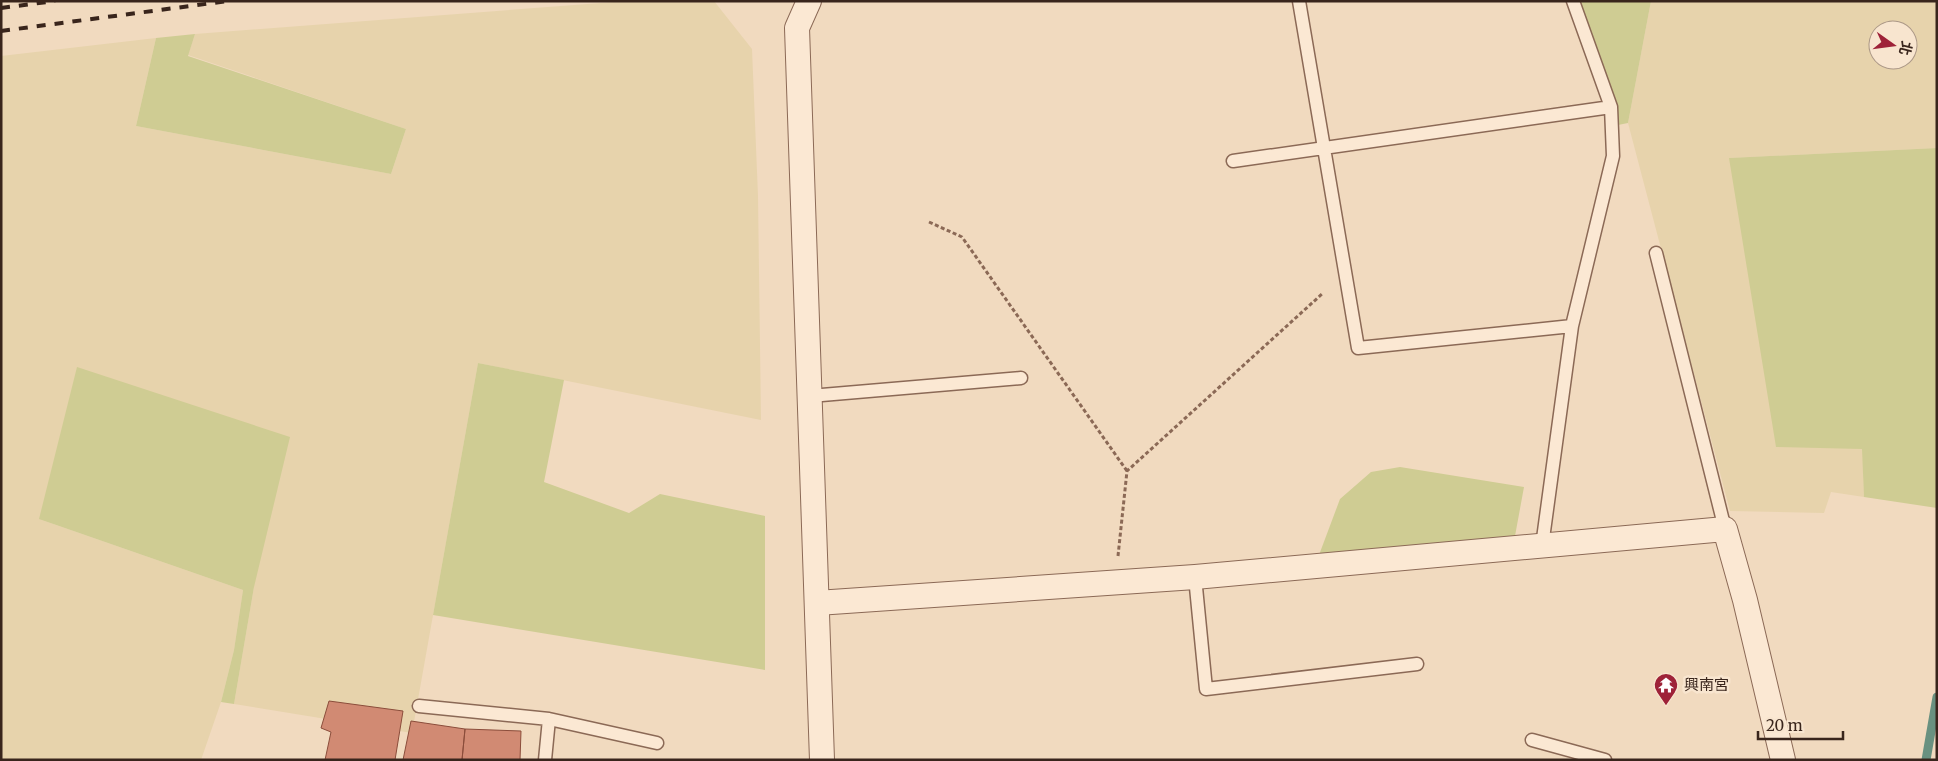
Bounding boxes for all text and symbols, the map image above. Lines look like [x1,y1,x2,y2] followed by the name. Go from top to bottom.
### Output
[1868,20,1918,70] north arrow
[1895,39,1916,57] text: 北
[1653,672,1679,706] temple icon: 興南宮
[1684,675,1729,694] place label: 興南宮
[1758,708,1843,740] scale bar
[1766,716,1803,735] text: 20 m

